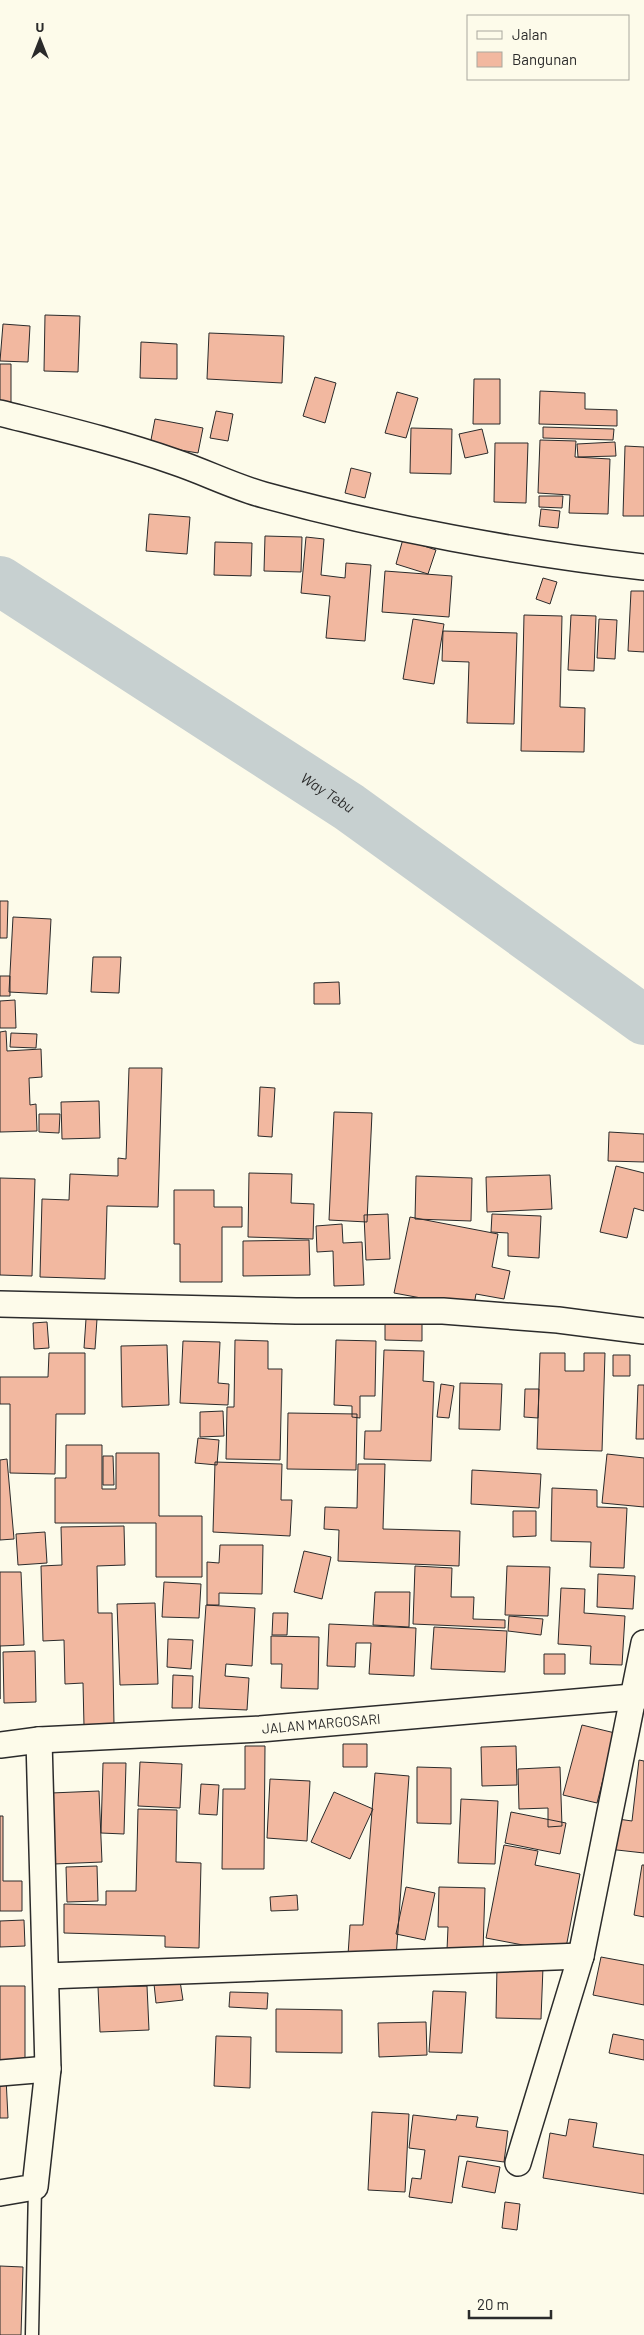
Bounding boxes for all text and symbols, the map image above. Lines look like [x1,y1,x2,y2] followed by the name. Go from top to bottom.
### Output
[15,15,65,65] north arrow
[467,15,629,80] legend
[36,18,45,35] text: U
[512,25,548,43] text: Jalan
[512,50,577,68] text: Bangunan
[298,768,359,816] water label: Way Tebu
[261,1710,381,1737] street label: JALAN MARGOSARI
[469,2288,552,2320] scale bar
[477,2295,509,2313] text: 20 m

